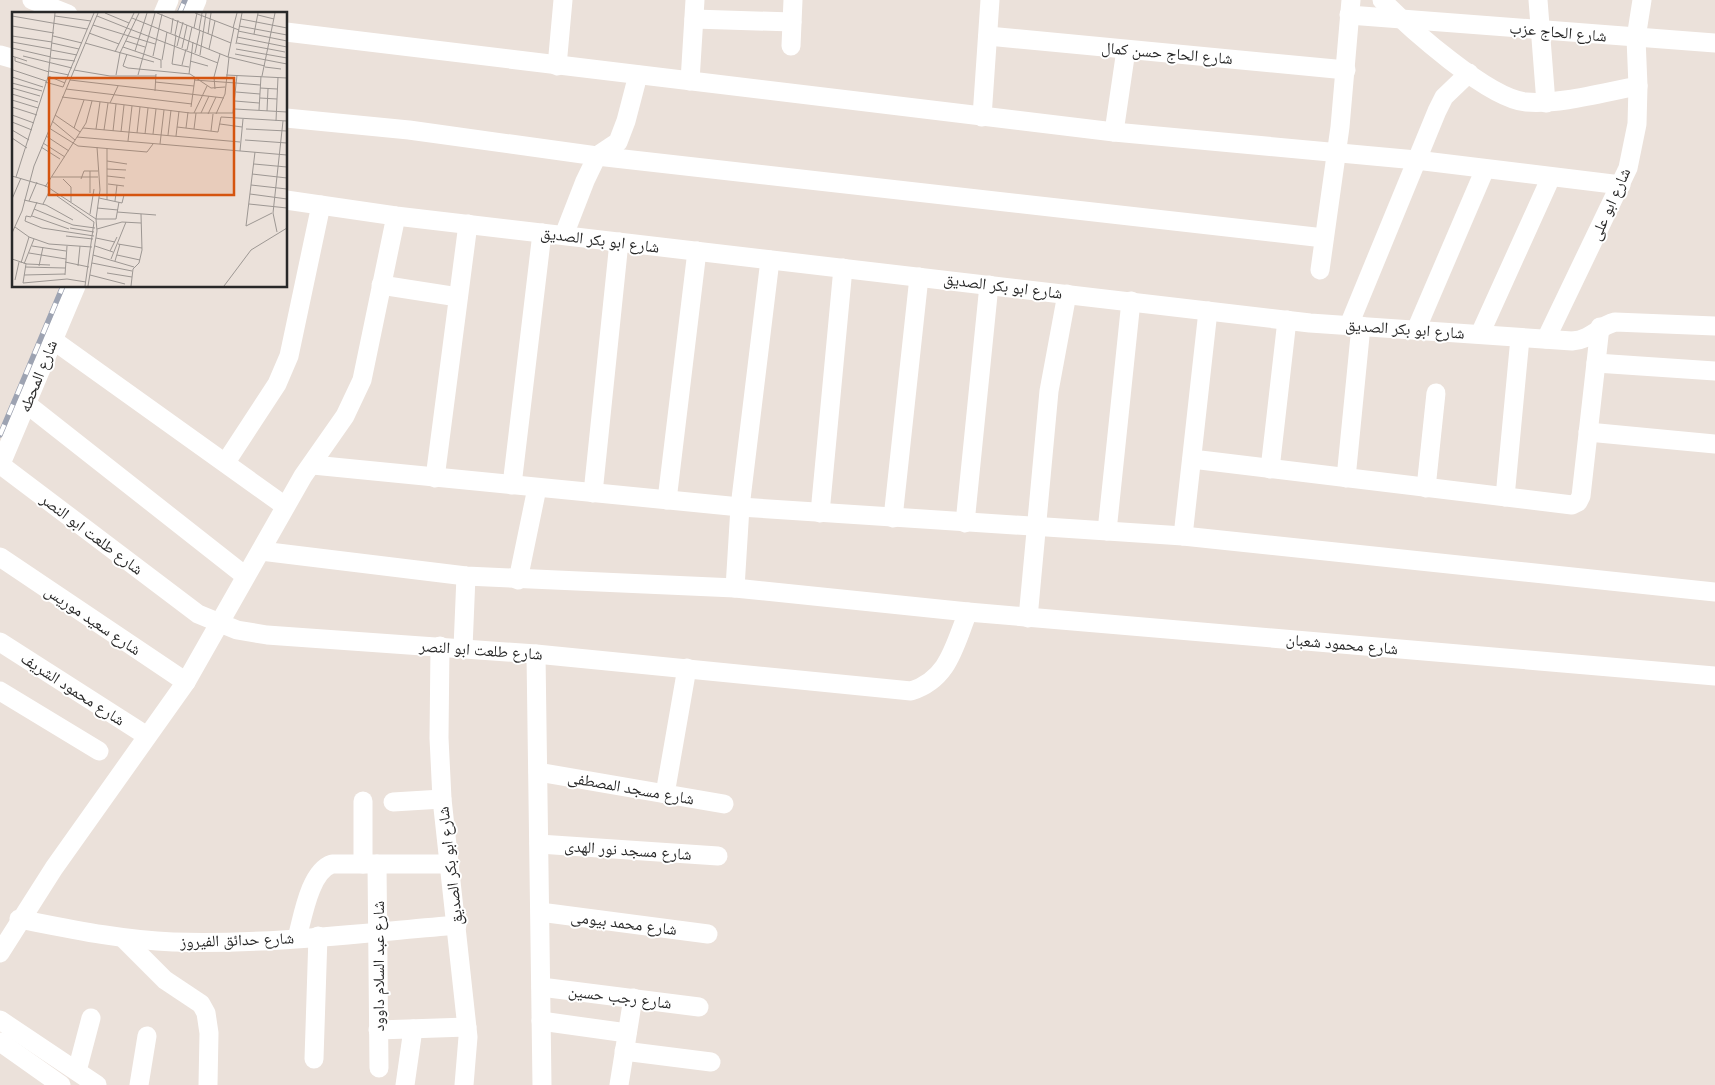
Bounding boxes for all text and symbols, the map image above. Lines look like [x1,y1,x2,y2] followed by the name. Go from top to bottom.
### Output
[12,12,288,288] inset map
[1508,17,1608,47] street label: شارع الحاج عزب
[1100,37,1234,69] street label: شارع الحاج حسن كمال
[1585,164,1635,244] street label: شارع ابو على
[539,222,661,258] street label: شارع ابو بكر الصديق
[942,268,1064,304] street label: شارع ابو بكر الصديق
[1345,314,1465,344] street label: شارع ابو بكر الصديق
[14,337,62,415] street label: شارع المحطه
[36,488,148,580] street label: شارع طلعت ابو النصر
[41,580,145,660] street label: شارع سعيد موريس
[1285,629,1399,659] street label: شارع محمود شعبان
[418,635,543,665] street label: شارع طلعت ابو النصر
[17,647,129,731] street label: شارع محمود الشريف
[566,767,696,809] street label: شارع مسجد المصطفى
[432,805,468,927] street label: شارع ابو بكر الصديق
[564,835,692,865] street label: شارع مسجد نور الهدى
[368,901,389,1031] street label: شارع عبد السلام داوود
[570,906,678,940] street label: شارع محمد بيومى
[179,928,294,953] street label: شارع حدائق الفيروز
[567,980,673,1014] street label: شارع رجب حسين

